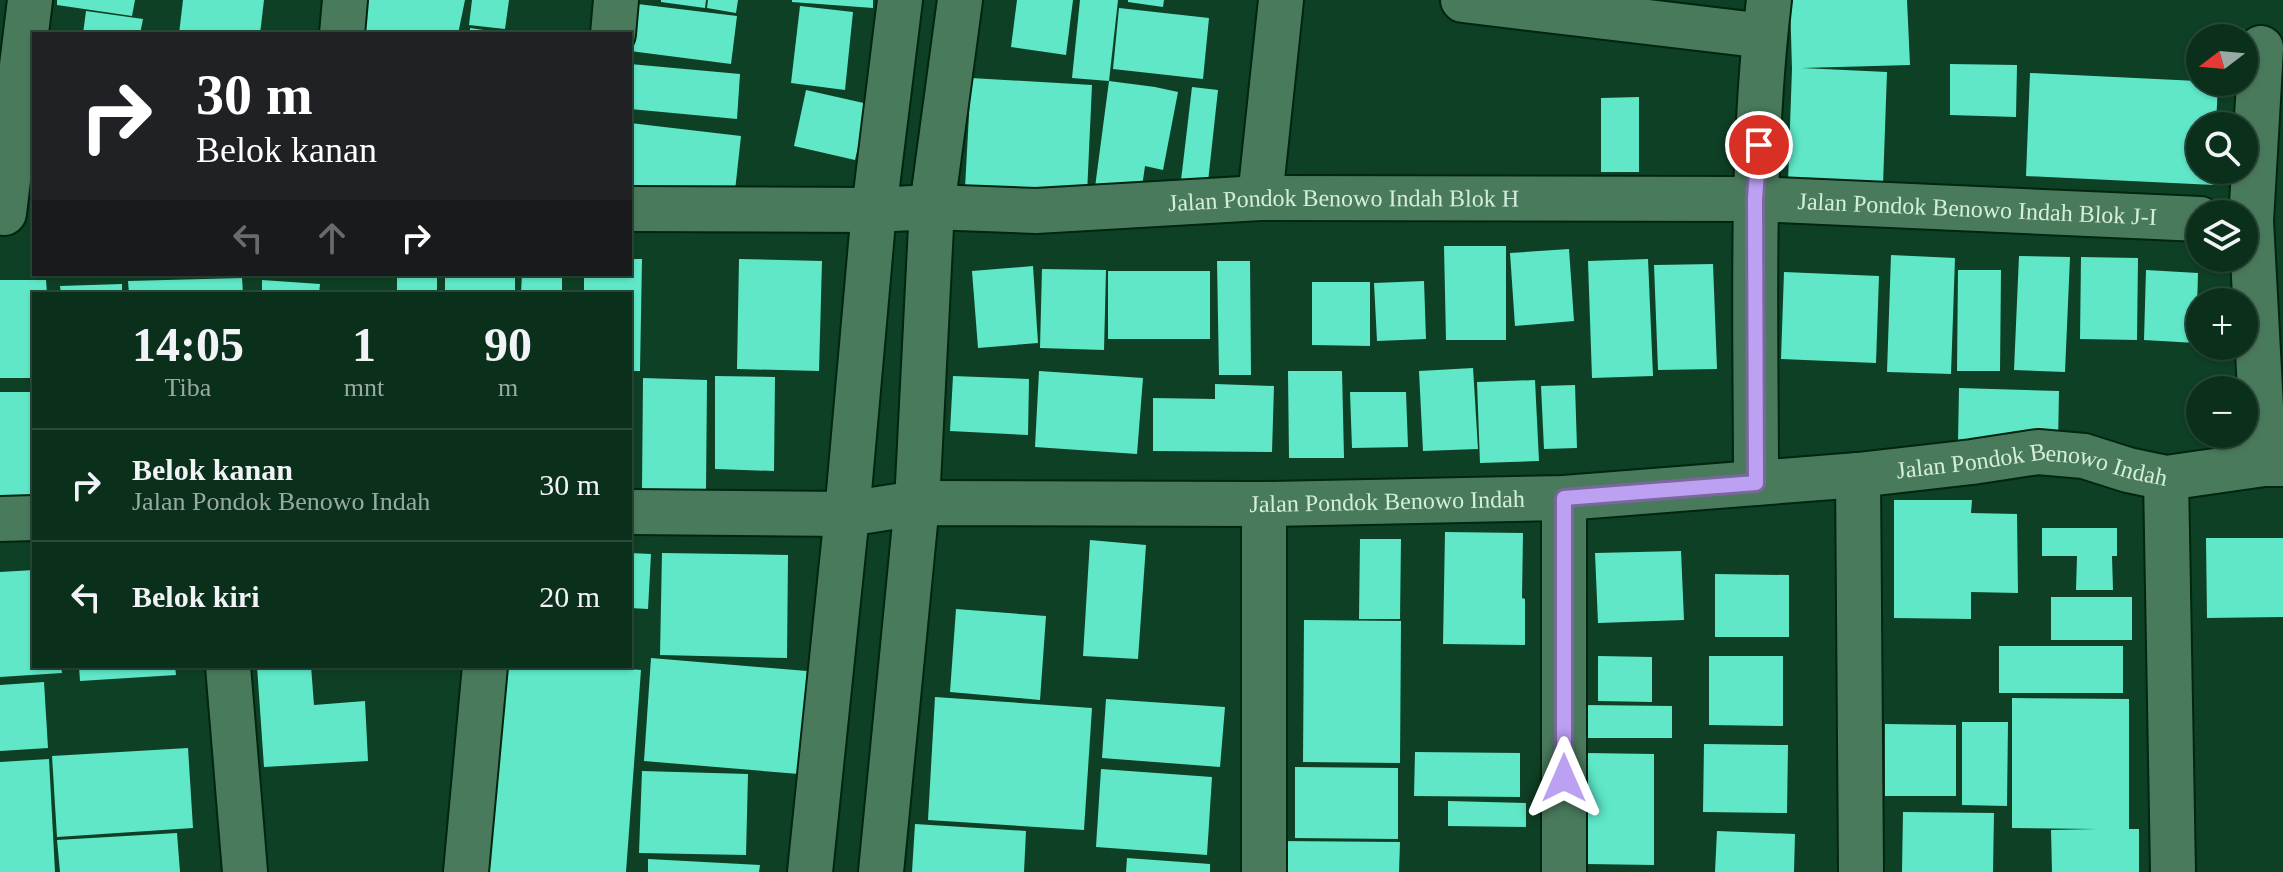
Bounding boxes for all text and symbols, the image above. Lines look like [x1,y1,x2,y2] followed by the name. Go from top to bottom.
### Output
[2186,24,2258,96] north arrow
[2186,24,2258,448] map controls
[64,64,168,168] icon: right
[196,64,313,126] text: 30 m
[1725,111,1793,179] pin
[2186,112,2258,184] button: search
[1737,123,1781,167] icon: arrive
[196,130,377,170] text: Belok kanan
[1167,185,1519,216] street label: Jalan Pondok Benowo Indah Blok H
[1797,188,2157,230] street label: Jalan Pondok Benowo Indah Blok J-I
[2186,200,2258,272] button: layers
[226,216,270,260] icon: left
[310,216,354,260] icon: ahead
[394,216,438,260] icon: right
[2186,288,2258,360] button: +
[132,318,244,371] text: 14:05
[352,318,376,371] text: 1
[484,318,532,371] text: 90
[165,373,211,402] text: Tiba
[344,373,384,402] text: mnt
[498,373,518,402] text: m
[2186,376,2258,448] button: −
[1895,438,2170,491] street label: Jalan Pondok Benowo Indah
[132,453,293,486] text: Belok kanan
[64,463,108,507] icon: right
[539,468,600,501] text: 30 m
[1249,486,1525,517] street label: Jalan Pondok Benowo Indah
[132,487,430,516] text: Jalan Pondok Benowo Indah
[64,575,108,619] icon: left
[132,580,260,613] text: Belok kiri
[539,580,600,613] text: 20 m
[1522,736,1606,820] position arrow

